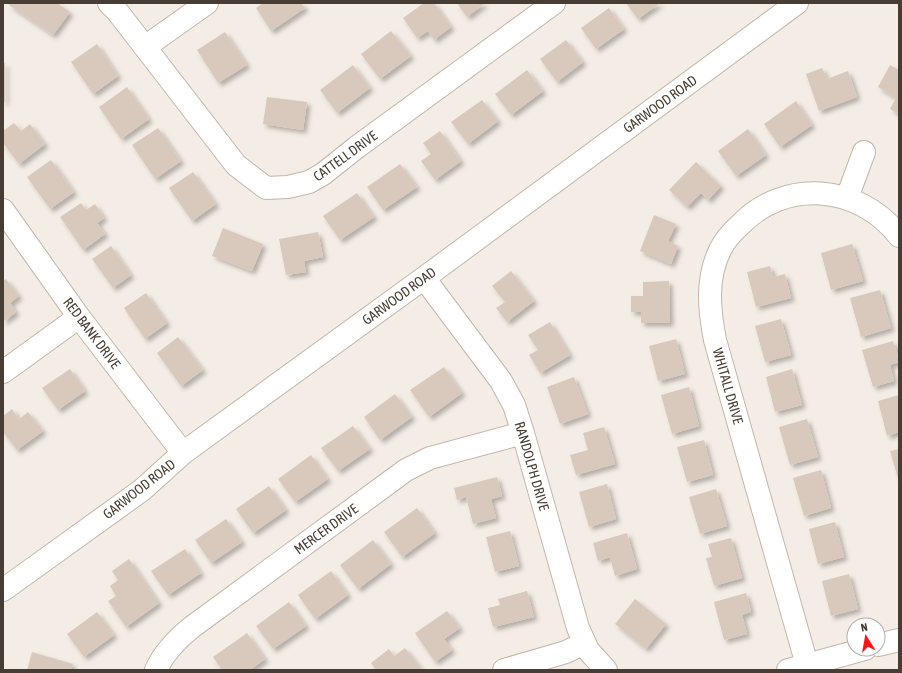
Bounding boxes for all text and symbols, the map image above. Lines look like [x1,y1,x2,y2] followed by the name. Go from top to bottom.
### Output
[620,72,700,136] street label: GARWOOD ROAD
[310,128,380,184] street label: CATTELL DRIVE
[359,264,439,328] street label: GARWOOD ROAD
[60,294,124,372] street label: RED BANK DRIVE
[710,346,746,426] street label: WHITALL DRIVE
[512,420,552,512] street label: RANDOLPH DRIVE
[100,456,178,522] street label: GARWOOD ROAD
[291,501,361,557] street label: MERCER DRIVE
[846,617,886,657] north arrow
[860,621,868,634] text: N

